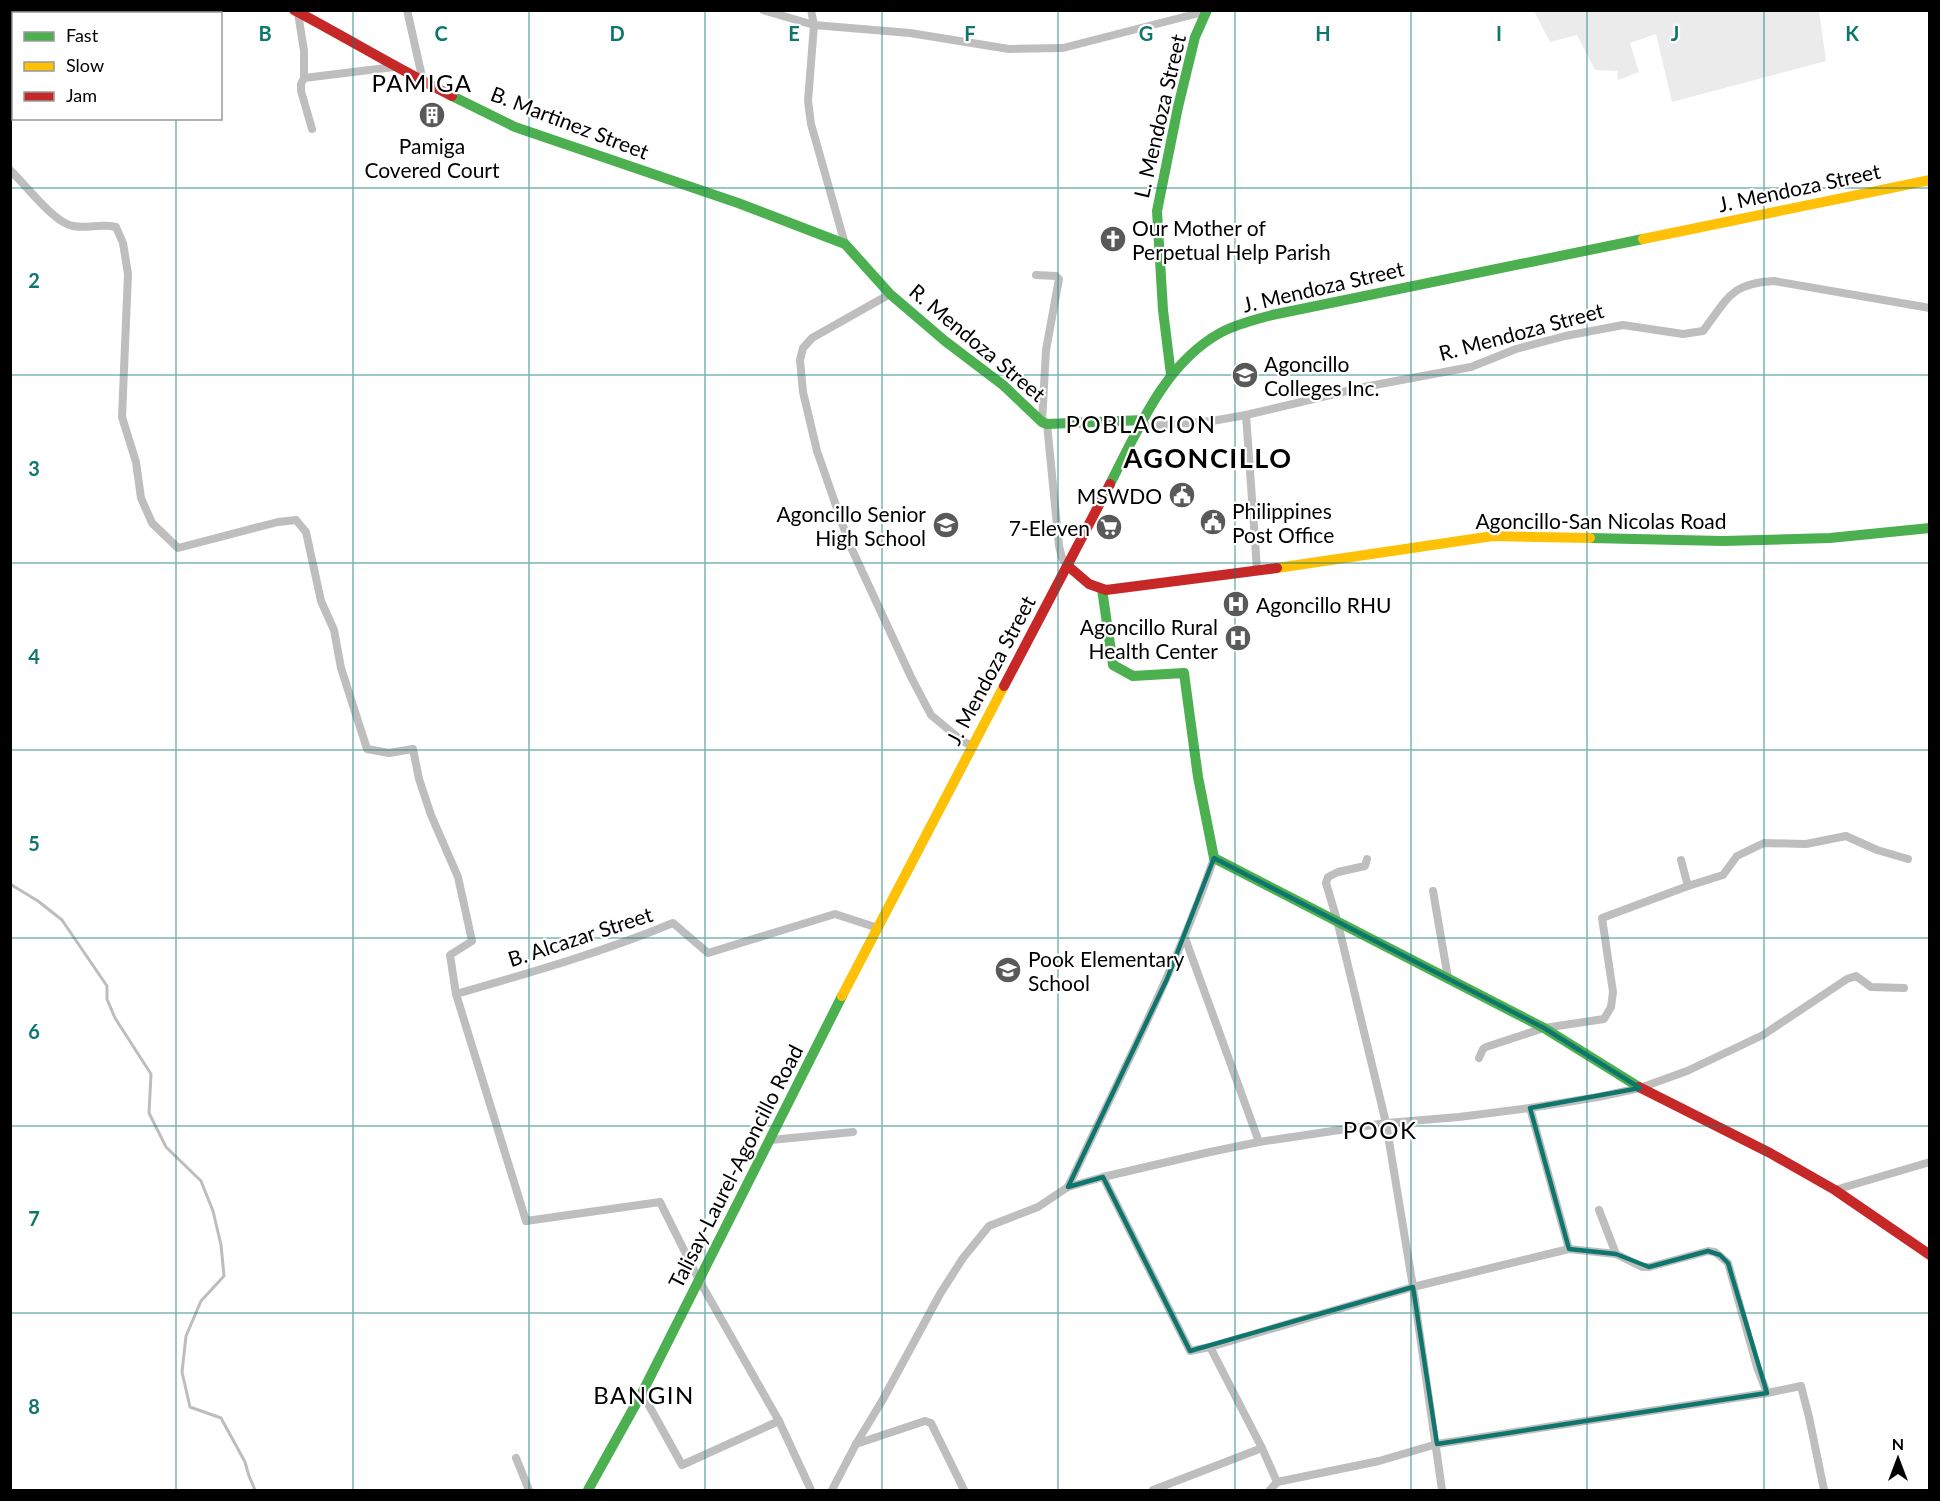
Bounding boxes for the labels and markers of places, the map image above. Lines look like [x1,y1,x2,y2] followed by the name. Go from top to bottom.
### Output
[417,100,447,130] building icon: Pamiga Covered Court
[364,133,500,182] place label: Pamiga Covered Court
[1132,215,1331,264] place label: Our Mother of Perpetual Help Parish
[1098,224,1128,254] church icon: Our Mother of Perpetual Help Parish
[1264,351,1379,400] place label: Agoncillo Colleges Inc.
[1230,360,1260,390] school or university icon: Agoncillo Colleges Inc.
[1167,480,1197,510] public building icon: MSWDO
[1077,483,1162,508] place label: MSWDO
[1232,498,1334,547] place label: Philippines Post Office
[776,501,926,550] place label: Agoncillo Senior High School
[1198,507,1228,537] public building icon: Philippines Post Office
[931,510,961,540] school or university icon: Agoncillo Senior High School
[1094,512,1124,542] supermarket icon: 7-Eleven
[1009,515,1090,540] place label: 7-Eleven
[1221,589,1251,619] hospital icon: Agoncillo RHU
[1256,592,1392,617] place label: Agoncillo RHU
[1080,614,1218,663] place label: Agoncillo Rural Health Center
[1223,623,1253,653] hospital icon: Agoncillo Rural Health Center
[1028,946,1185,995] place label: Pook Elementary School
[993,955,1023,985] school or university icon: Pook Elementary School

